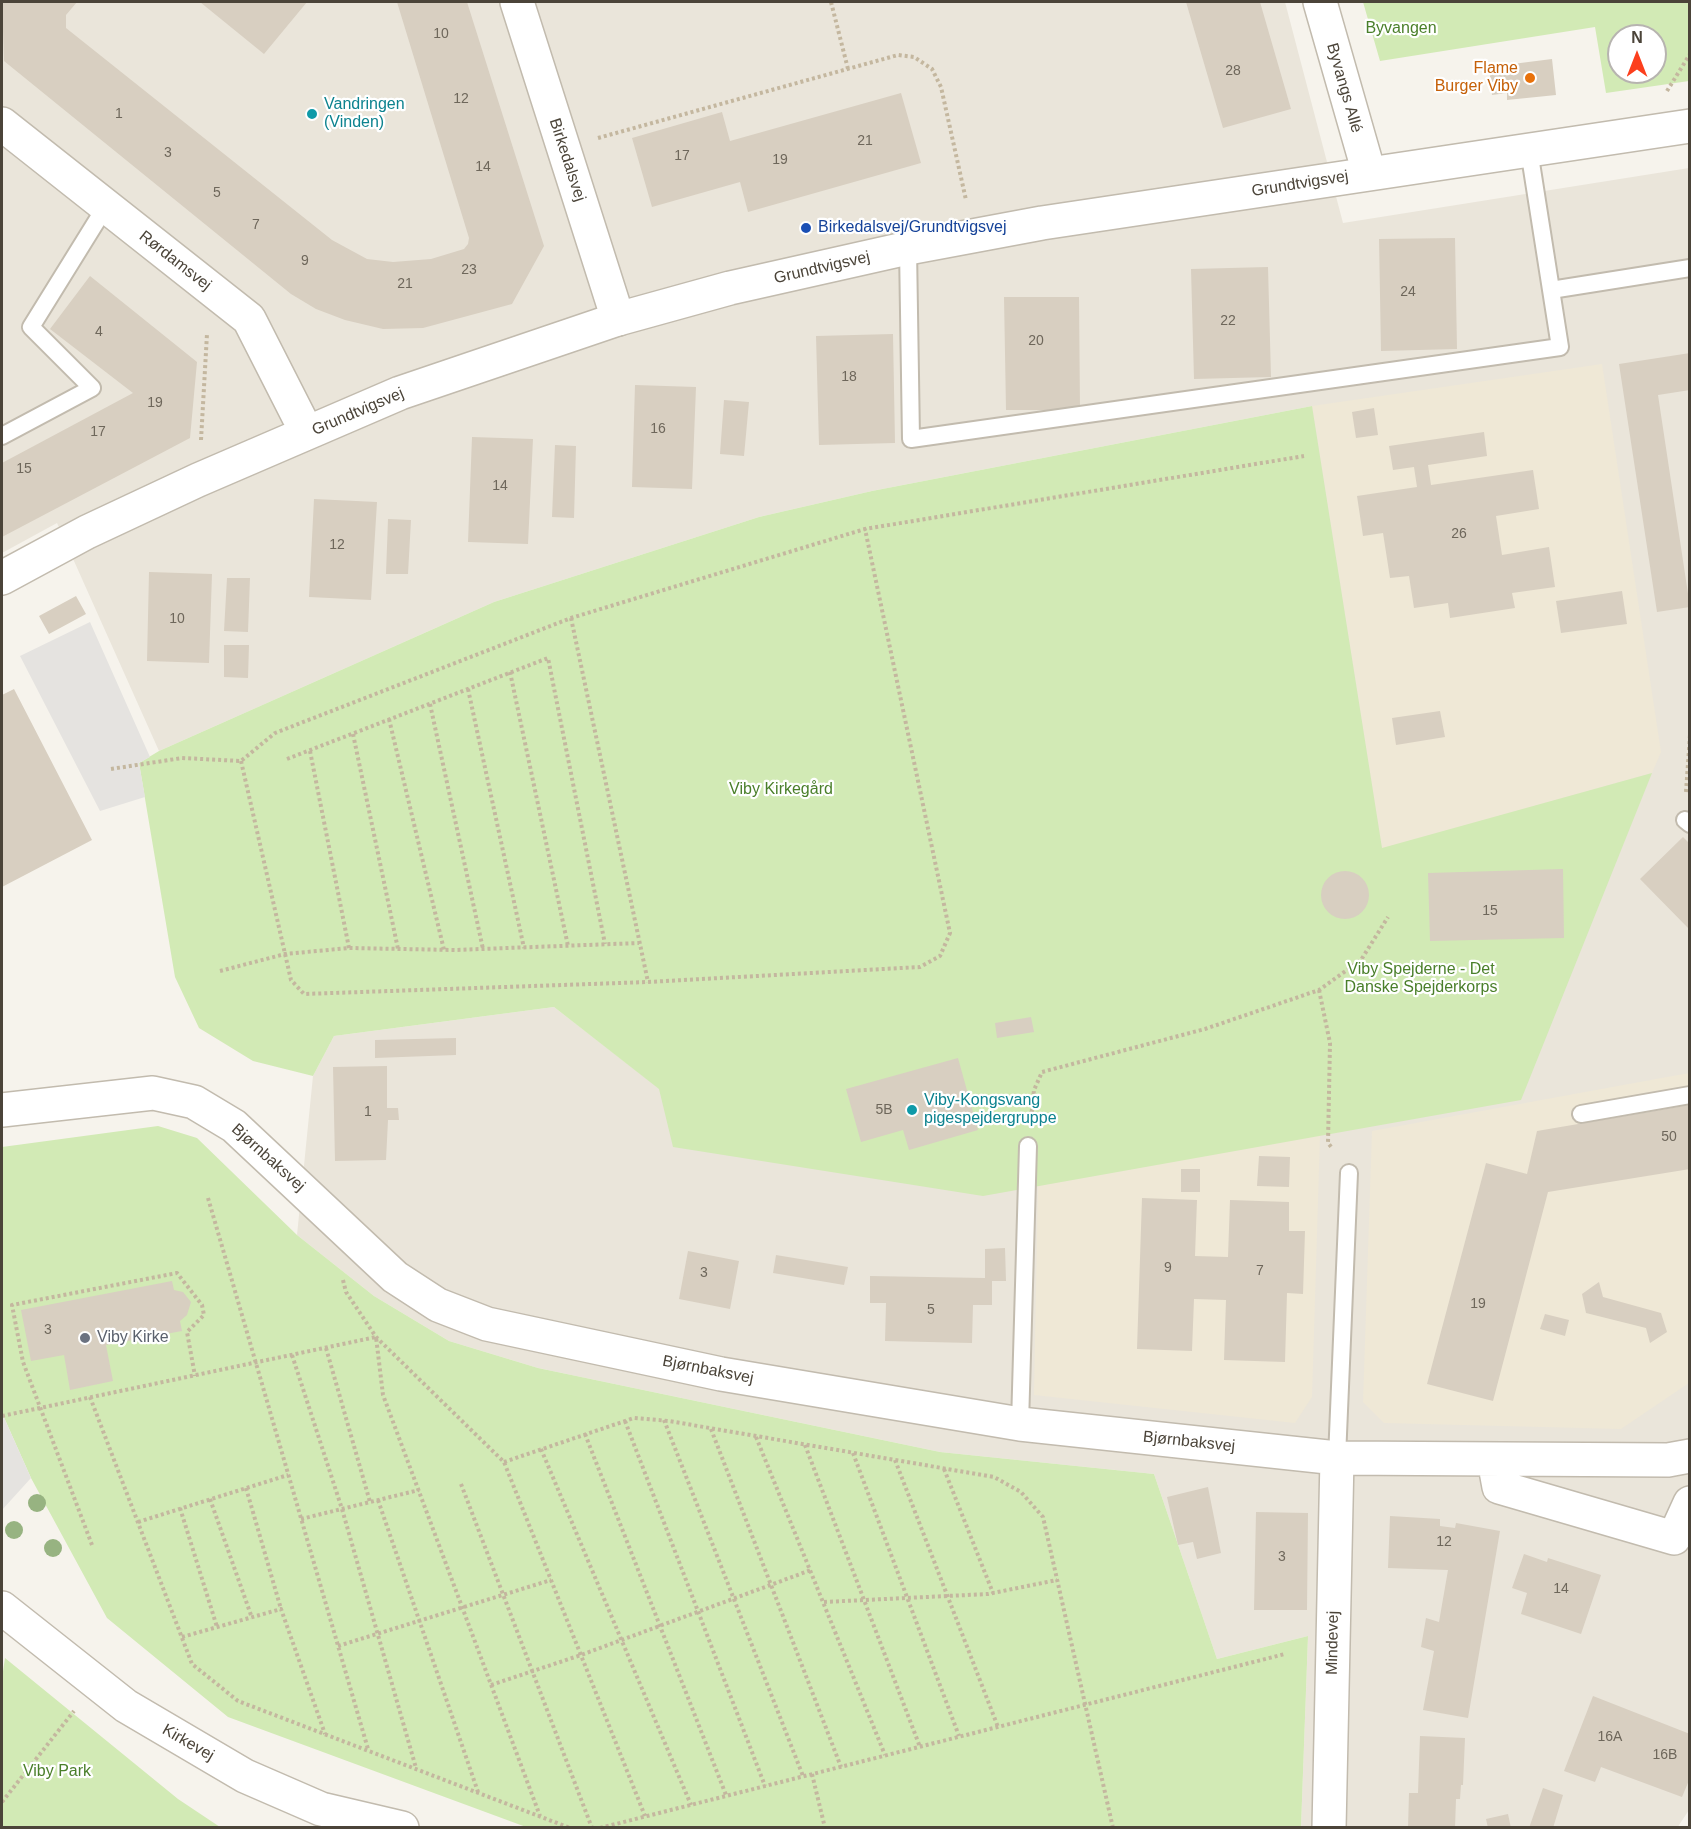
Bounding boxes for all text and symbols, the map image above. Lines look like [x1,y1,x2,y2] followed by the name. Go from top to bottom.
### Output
[1365,19,1437,39] park label: Byvangen
[1607,24,1667,84] north arrow
[433,26,449,42] house number: 10
[1631,29,1643,46] text: N
[1322,41,1366,135] street label: Byvangs Allé
[1435,59,1518,97] place label: Flame Burger Viby
[1225,63,1241,79] house number: 28
[1523,71,1537,85] marker: Flame Burger Viby
[453,91,469,107] house number: 12
[324,95,405,133] place label: Vandringen (Vinden)
[115,106,123,122] house number: 1
[305,107,319,121] marker: Vandringen (Vinden)
[545,116,589,204] street label: Birkedalsvej
[857,133,873,149] house number: 21
[164,145,172,161] house number: 3
[674,148,690,164] house number: 17
[772,152,788,168] house number: 19
[475,159,491,175] house number: 14
[1250,167,1350,201] street label: Grundtvigsvej
[213,185,221,201] house number: 5
[252,217,260,233] house number: 7
[818,218,1007,238] place label: Birkedalsvej/Grundtvigsvej
[799,221,813,235] marker: Birkedalsvej/Grundtvigsvej
[135,227,215,295] street label: Rørdamsvej
[772,248,872,288] street label: Grundtvigsvej
[301,253,309,269] house number: 9
[461,262,477,278] house number: 23
[397,276,413,292] house number: 21
[1400,284,1416,300] house number: 24
[1220,313,1236,329] house number: 22
[95,324,103,340] house number: 4
[1028,333,1044,349] house number: 20
[841,369,857,385] house number: 18
[309,384,407,440] street label: Grundtvigsvej
[147,395,163,411] house number: 19
[650,421,666,437] house number: 16
[90,424,106,440] house number: 17
[16,461,32,477] house number: 15
[492,478,508,494] house number: 14
[1451,526,1467,542] house number: 26
[329,537,345,553] house number: 12
[169,611,185,627] house number: 10
[729,780,833,800] park label: Viby Kirkegård
[1482,903,1498,919] house number: 15
[1345,960,1497,998] park label: Viby Spejderne - Det Danske Spejderkorps
[924,1091,1057,1129] place label: Viby-Kongsvang pigespejdergruppe
[875,1102,893,1118] house number: 5B
[905,1103,919,1117] marker: Viby-Kongsvang pigespejdergruppe
[364,1104,372,1120] house number: 1
[227,1120,309,1196] street label: Bjørnbaksvej
[1661,1129,1677,1145] house number: 50
[1164,1260,1172,1276] house number: 9
[1256,1263,1264,1279] house number: 7
[700,1265,708,1281] house number: 3
[1470,1296,1486,1312] house number: 19
[927,1302,935,1318] house number: 5
[44,1322,52,1338] house number: 3
[97,1328,169,1348] place label: Viby Kirke
[78,1331,92,1345] marker: Viby Kirke
[661,1352,755,1388] street label: Bjørnbaksvej
[1142,1428,1236,1456] street label: Bjørnbaksvej
[1436,1534,1452,1550] house number: 12
[1278,1549,1286,1565] house number: 3
[1553,1581,1569,1597] house number: 14
[1323,1611,1343,1675] street label: Mindevej
[159,1720,217,1766] street label: Kirkevej
[1598,1729,1622,1745] house number: 16A
[1653,1747,1677,1763] house number: 16B
[23,1762,91,1782] park label: Viby Park

